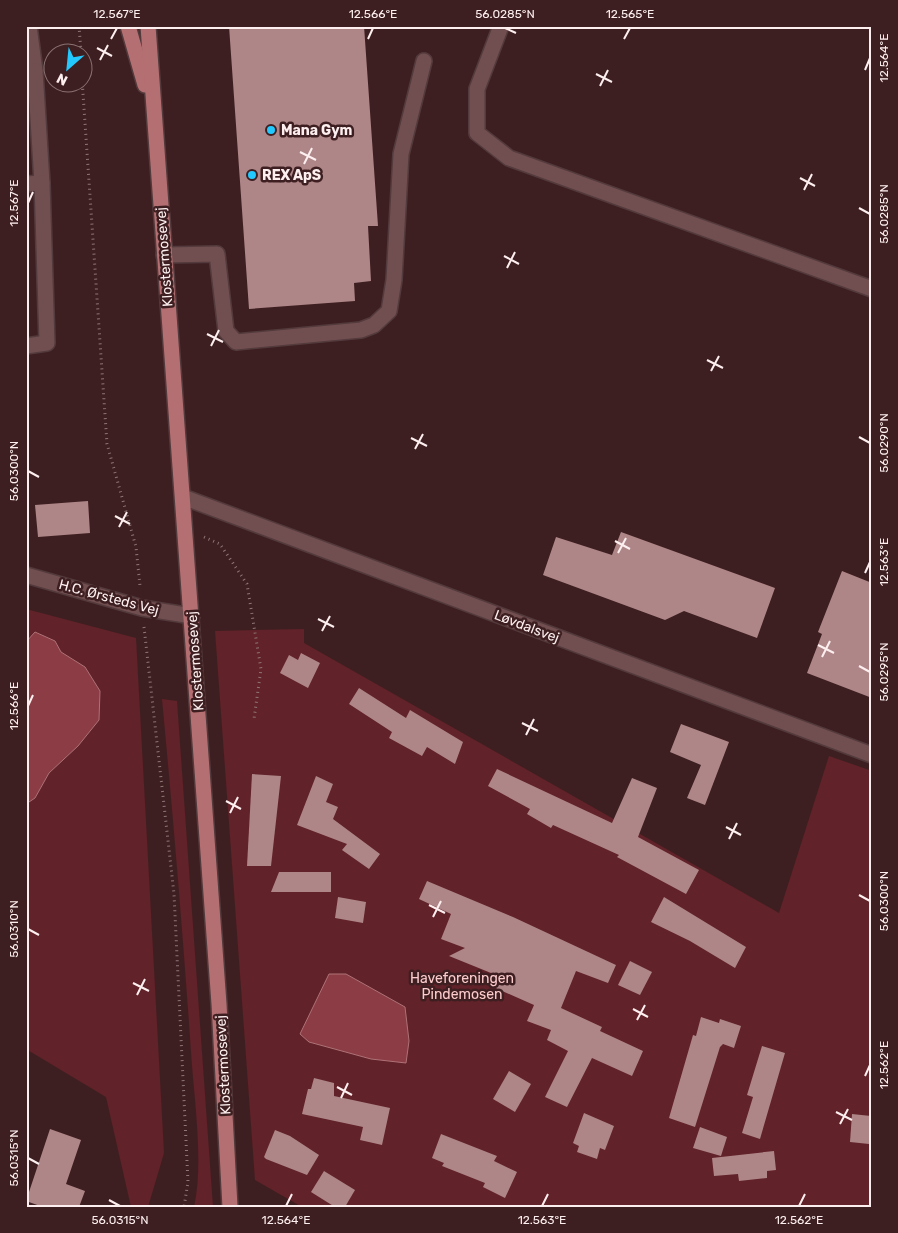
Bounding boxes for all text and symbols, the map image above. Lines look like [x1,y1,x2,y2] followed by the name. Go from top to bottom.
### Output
[93,7,141,21] text: 12.567°E
[349,7,397,21] text: 12.566°E
[475,7,535,21] text: 56.0285°N
[606,7,654,21] text: 12.565°E
[877,34,891,82] text: 12.564°E
[42,42,92,92] north arrow
[54,69,71,89] text: N
[281,122,353,139] place label: Mana Gym
[265,124,277,136] marker: Mana Gym
[262,167,321,184] place label: REX ApS
[246,169,258,181] marker: REX ApS
[7,179,21,227] text: 12.567°E
[877,184,891,244] text: 56.0285°N
[153,207,176,307] street label: Klostermosevej
[877,413,891,473] text: 56.0290°N
[7,441,21,501] text: 56.0300°N
[877,538,891,586] text: 12.563°E
[57,576,161,619] street label: H.C. Ørsteds Vej
[492,606,562,647] street label: Løvdalsvej
[184,611,207,711] street label: Klostermosevej
[877,642,891,702] text: 56.0295°N
[7,682,21,730] text: 12.566°E
[877,871,891,931] text: 56.0300°N
[7,900,21,958] text: 56.0310°N
[410,970,514,1003] park label: Haveforeningen Pindemosen
[212,1015,235,1115] street label: Klostermosevej
[877,1041,891,1089] text: 12.562°E
[7,1129,21,1187] text: 56.0315°N
[91,1213,149,1227] text: 56.0315°N
[262,1213,310,1227] text: 12.564°E
[518,1213,566,1227] text: 12.563°E
[775,1213,823,1227] text: 12.562°E

